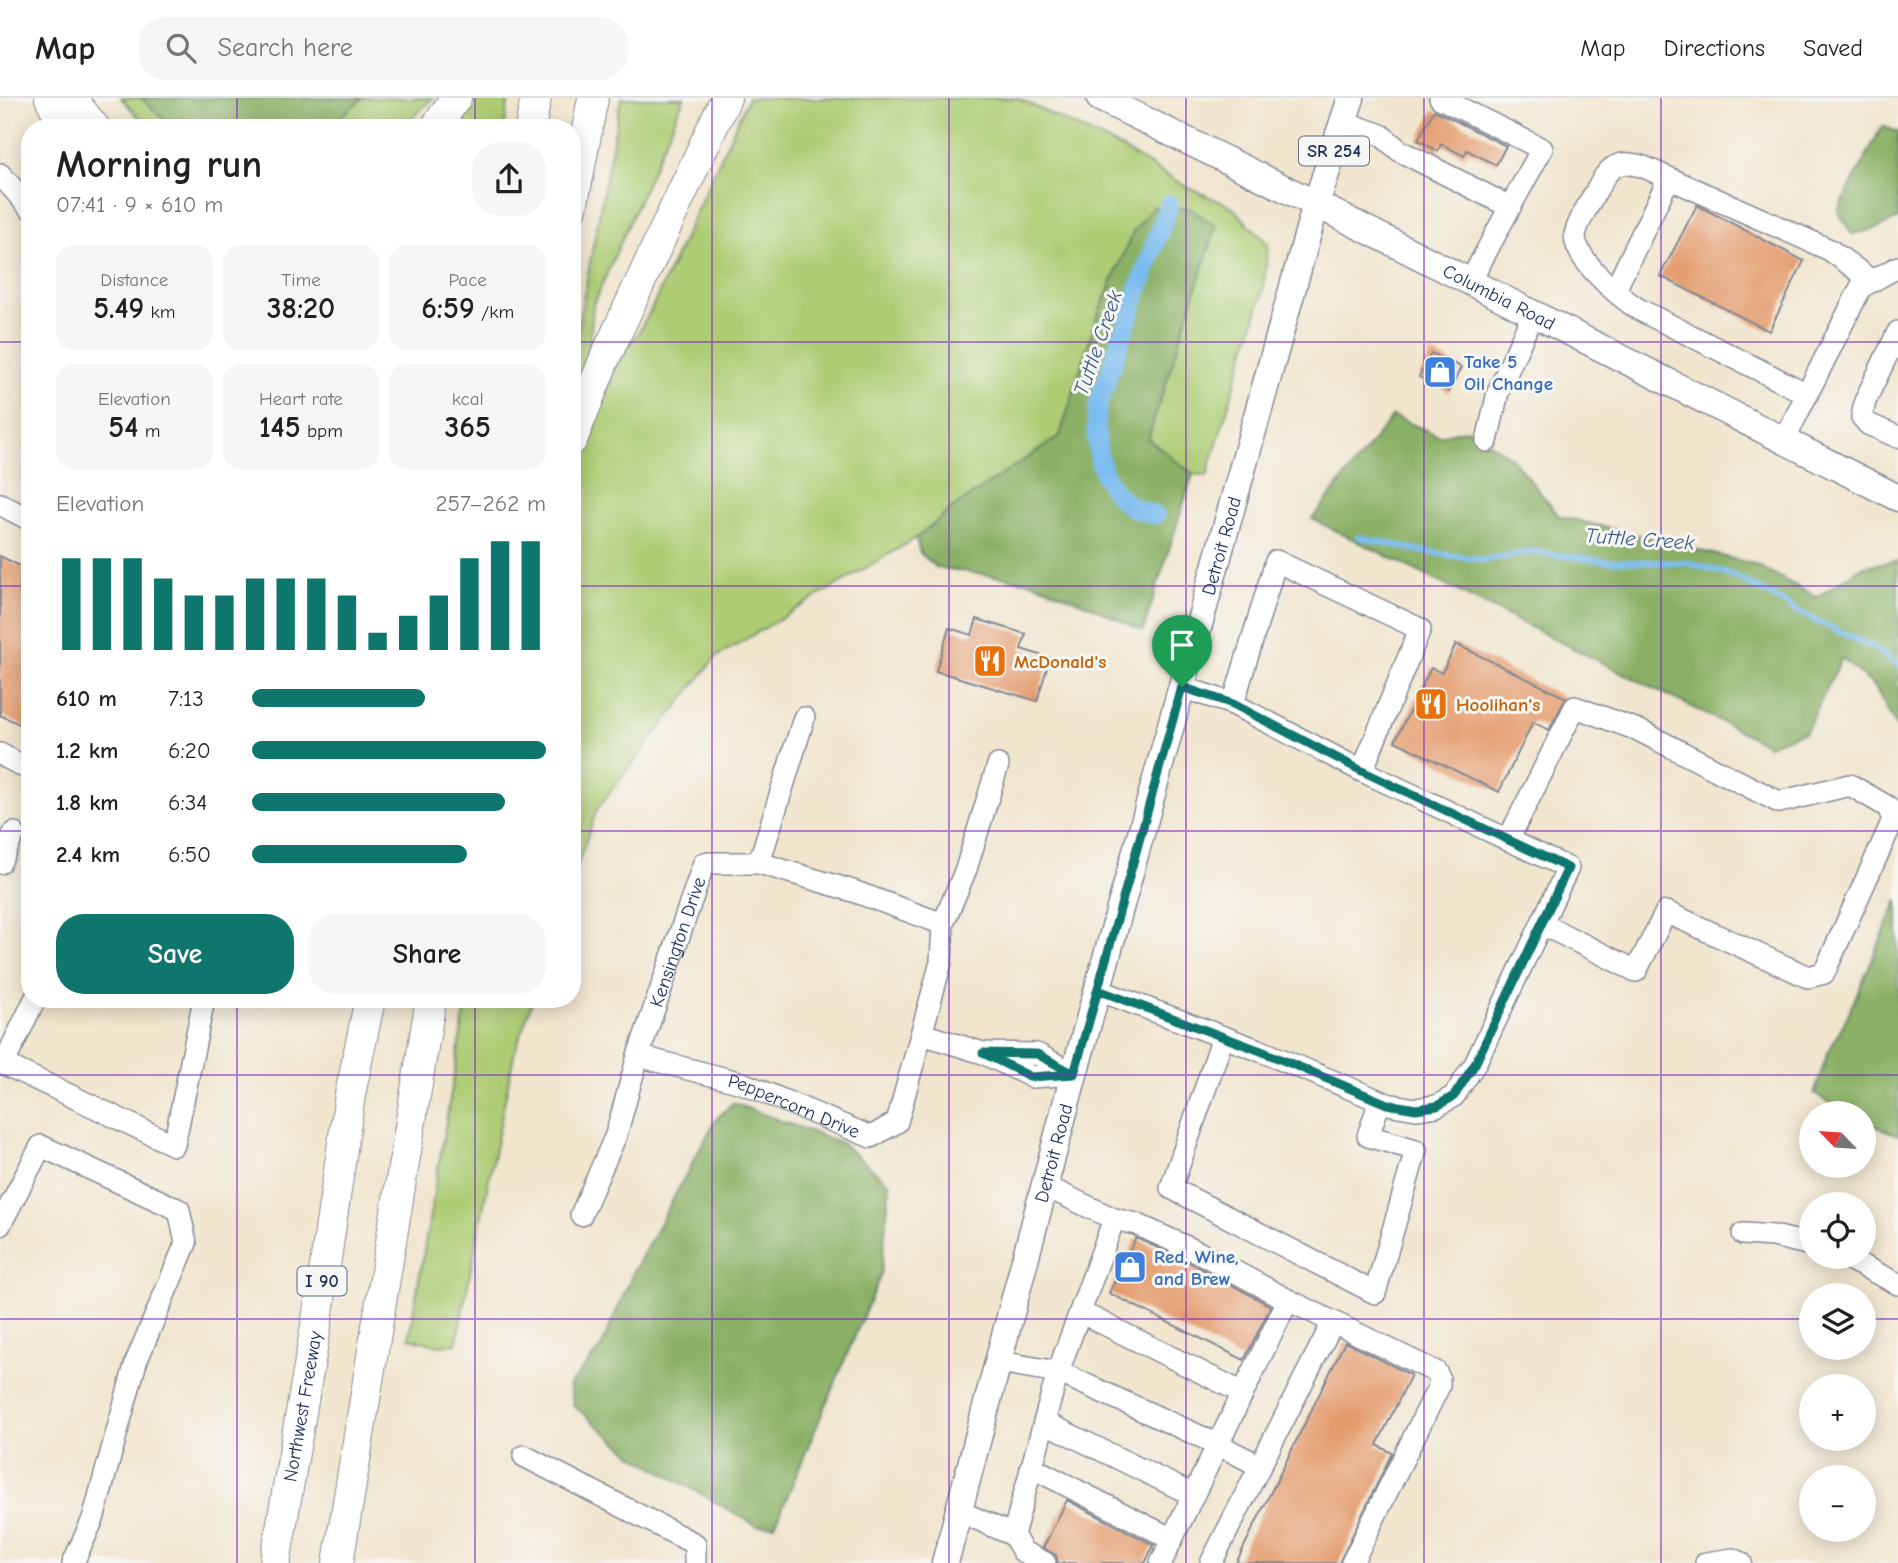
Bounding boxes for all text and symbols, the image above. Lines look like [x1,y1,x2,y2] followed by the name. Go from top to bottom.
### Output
[138,17,628,80] search box
[35,29,96,67] text: Map
[162,29,200,67] icon: search
[218,33,353,63] text: Search here
[1580,34,1626,62] text: Map
[1664,34,1765,62] text: Directions
[1803,34,1863,62] text: Saved
[1299,136,1369,166] road number: SR 254
[472,142,546,216] button: share
[56,143,262,187] text: Morning run
[56,191,223,218] text: 07:41 · 9 × 610 m
[1439,260,1559,335] street label: Columbia Road
[100,269,168,291] text: Distance
[281,269,321,291] text: Time
[449,269,487,291] text: Pace
[1069,287,1127,399] water label: Tuttle Creek
[93,291,144,326] text: 5.49
[267,291,335,326] text: 38:20
[421,291,475,326] text: 6:59
[144,301,176,323] text: km
[475,301,514,323] text: /km
[1464,351,1553,395] place label: Take 5 Oil Change
[1421,353,1459,391] shop icon: Take 5 Oil Change
[98,388,171,410] text: Elevation
[259,388,343,410] text: Heart rate
[452,388,484,410] text: kcal
[108,410,138,445] text: 54
[259,410,301,445] text: 145
[444,410,491,445] text: 365
[138,420,160,442] text: m
[301,420,343,442] text: bpm
[56,490,144,517] text: Elevation
[435,490,546,517] text: 257–262 m
[1198,494,1246,598] street label: Detroit Road
[1585,523,1696,555] water label: Tuttle Creek
[1152,615,1212,687] pin
[1163,626,1201,664] icon: arrive
[971,642,1009,680] restaurant icon: McDonald's
[1014,651,1106,673] place label: McDonald's
[56,685,117,712] text: 610 m
[168,685,204,712] text: 7:13
[1412,685,1450,723] restaurant icon: Hoolihan's
[1456,694,1540,716] place label: Hoolihan's
[56,737,118,764] text: 1.2 km
[168,737,211,764] text: 6:20
[56,789,119,816] text: 1.8 km
[168,789,207,816] text: 6:34
[56,841,120,868] text: 2.4 km
[168,841,211,868] text: 6:50
[646,874,710,1010] street label: Kensington Drive
[56,914,294,994] button: Save
[308,914,546,994] button: Share
[726,1070,863,1143] street label: Peppercorn Drive
[1031,1101,1078,1205] street label: Detroit Road
[1799,1101,1876,1178] north arrow
[1799,1101,1876,1542] map controls
[1799,1192,1876,1269] button: locate
[1154,1246,1239,1290] place label: Red, Wine, and Brew
[1111,1248,1149,1286] shop icon: Red, Wine, and Brew
[298,1266,346,1296] road number: I 90
[1799,1283,1876,1360] button: layers
[279,1329,327,1484] street label: Northwest Freeway
[1799,1374,1876,1451] button: +
[1799,1465,1876,1542] button: −

